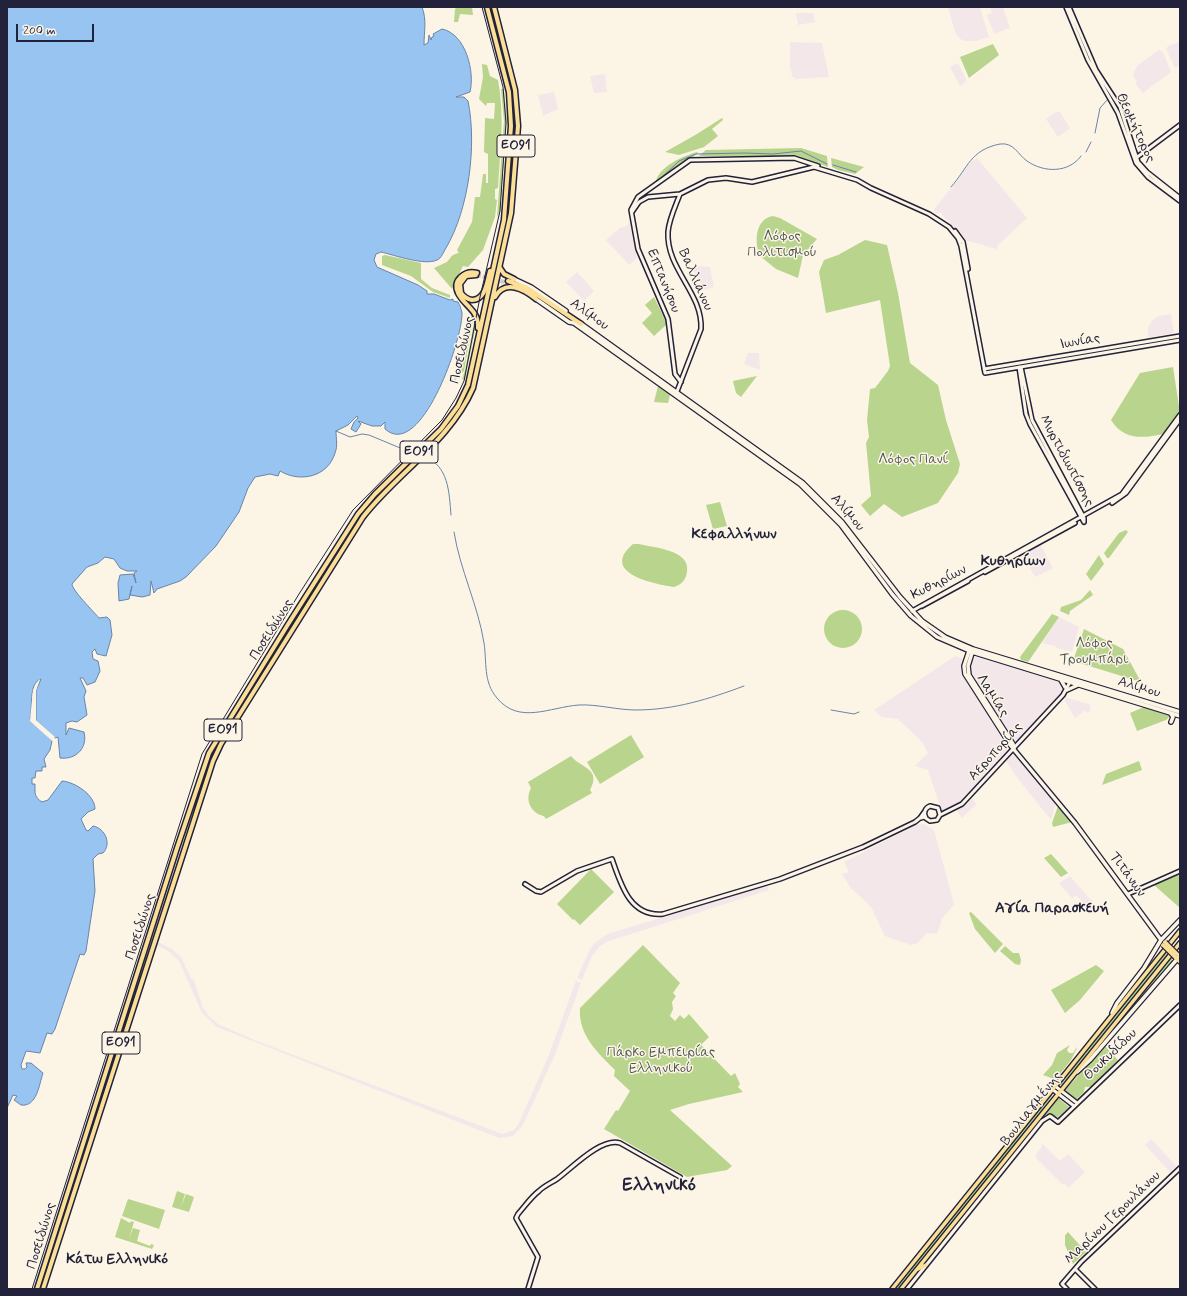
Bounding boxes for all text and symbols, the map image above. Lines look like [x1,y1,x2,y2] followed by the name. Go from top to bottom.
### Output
[18,16,96,42] scale bar
[23,23,56,39] text: 200 m
[1112,91,1158,165] street label: Θεομήτορος
[497,135,535,157] road number: ΕΟ91
[747,229,817,262] park label: Λόφος Πολιτισμού
[674,246,716,314] street label: Βαλλιάνου
[643,247,683,315] street label: Επτανήσου
[566,295,612,335] street label: Αλίμου
[447,315,479,385] street label: Ποσειδώνος
[1059,330,1101,354] street label: Ιωνίας
[1035,412,1097,510] street label: Μυρτιδιωτίσσης
[400,441,438,463] road number: ΕΟ91
[878,452,948,468] park label: Λόφος Πανί
[826,491,868,535] street label: Αλίμου
[692,526,776,544] district label: Κεφαλλήνων
[981,553,1045,571] district label: Κυθηρίων
[908,562,970,604] street label: Κυθηρίων
[247,596,297,664] street label: Ποσειδώνος
[1060,636,1128,668] park label: Λόφος Τρουμπάρι
[972,671,1012,721] street label: Λαμίας
[1116,674,1162,702] street label: Αλίμου
[204,719,242,741] road number: ΕΟ91
[965,719,1027,785] street label: Αεροπορίας
[1105,849,1149,901] street label: Τιτάνων
[122,892,160,962] street label: Ποσειδώνος
[995,900,1109,918] district label: Αγία Παρασκευή
[1081,1026,1141,1084] street label: Θουκυδίδου
[102,1032,140,1054] road number: ΕΟ91
[607,1045,715,1078] park label: Πάρκο Εμπειρίας Ελληνικού
[998,1069,1066,1149] street label: Βουλιαγμένης
[1062,1168,1164,1268] street label: Μαρίνου Γερουλάνου
[622,1175,696,1197] district label: Ελληνικό
[24,1201,60,1271] street label: Ποσειδώνος
[66,1251,168,1269] district label: Κάτω Ελληνικό

